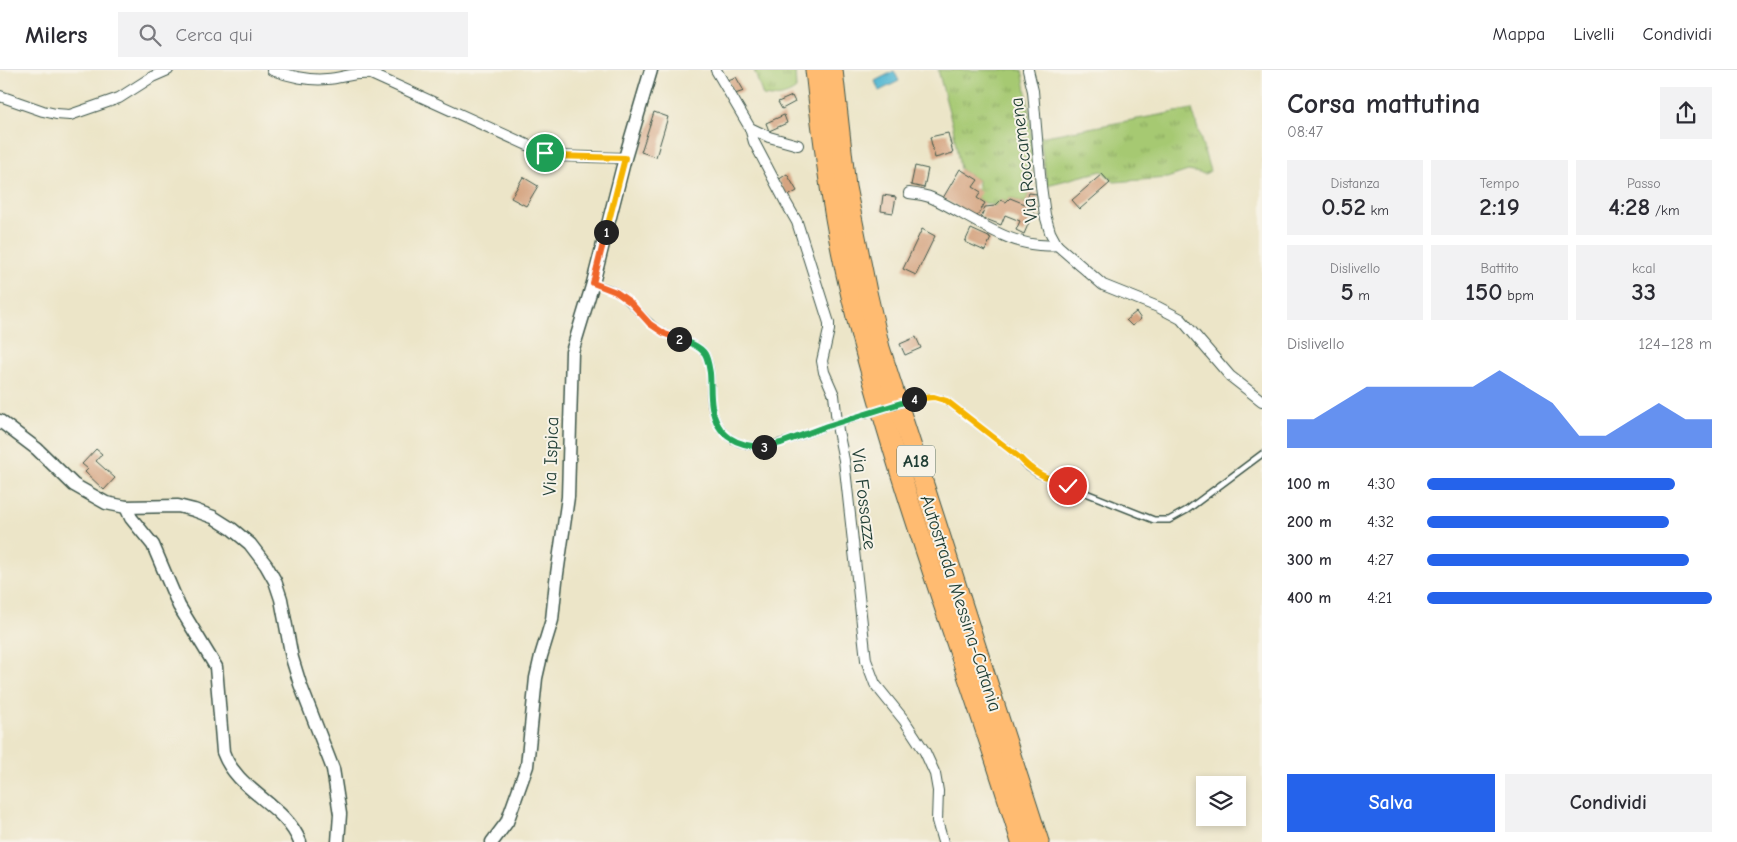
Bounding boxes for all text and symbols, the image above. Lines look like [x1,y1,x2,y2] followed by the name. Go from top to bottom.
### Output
[118,12,468,57] search box
[25,21,88,49] text: Milers
[136,21,164,49] icon: search
[176,24,253,46] text: Cerca qui
[1493,24,1545,45] text: Mappa
[1573,24,1615,45] text: Livelli
[1643,24,1712,45] text: Condividi
[1660,87,1712,139] button: share
[1287,88,1480,120] text: Corsa mattutina
[1005,96,1043,223] street label: Via Roccamena
[1287,123,1323,141] text: 08:47
[524,132,566,174] pin
[531,139,559,167] icon: arrive
[1330,175,1380,192] text: Distanza
[1480,175,1519,192] text: Tempo
[1627,175,1661,192] text: Passo
[1321,192,1366,221] text: 0.52
[1479,192,1520,221] text: 2:19
[1608,192,1650,221] text: 4:28
[1366,202,1389,219] text: km
[1650,202,1679,219] text: /km
[594,220,618,244] pin: 1
[604,224,609,241] text: 1
[1330,260,1380,277] text: Dislivello
[1480,260,1519,277] text: Battito
[1632,260,1656,277] text: kcal
[1340,277,1354,306] text: 5
[1465,277,1503,306] text: 150
[1631,277,1656,306] text: 33
[1354,287,1370,304] text: m
[1503,287,1534,304] text: bpm
[666,326,692,352] pin: 2
[676,331,683,348] text: 2
[1287,335,1344,353] text: Dislivello
[1639,335,1712,353] text: 124–128 m
[902,386,926,412] pin: 4
[911,391,918,408] text: 4
[539,416,563,496] street label: Via Ispica
[752,434,776,460] pin: 3
[761,439,768,456] text: 3
[897,446,935,476] road number: A18
[847,447,881,551] street label: Via Fossazze
[1047,465,1089,507] pin
[1054,472,1082,500] icon: check
[1287,475,1330,493] text: 100 m
[1367,475,1395,493] text: 4:30
[916,492,1006,714] street label: Autostrada Messina-Catania
[1287,513,1332,531] text: 200 m
[1367,513,1394,531] text: 4:32
[1287,551,1332,569] text: 300 m
[1367,551,1394,569] text: 4:27
[1287,589,1331,607] text: 400 m
[1367,589,1392,607] text: 4:21
[1287,774,1495,832] button: Salva
[1505,774,1712,832] button: Condividi
[1196,776,1246,826] map controls
[1196,776,1246,826] button: layers

